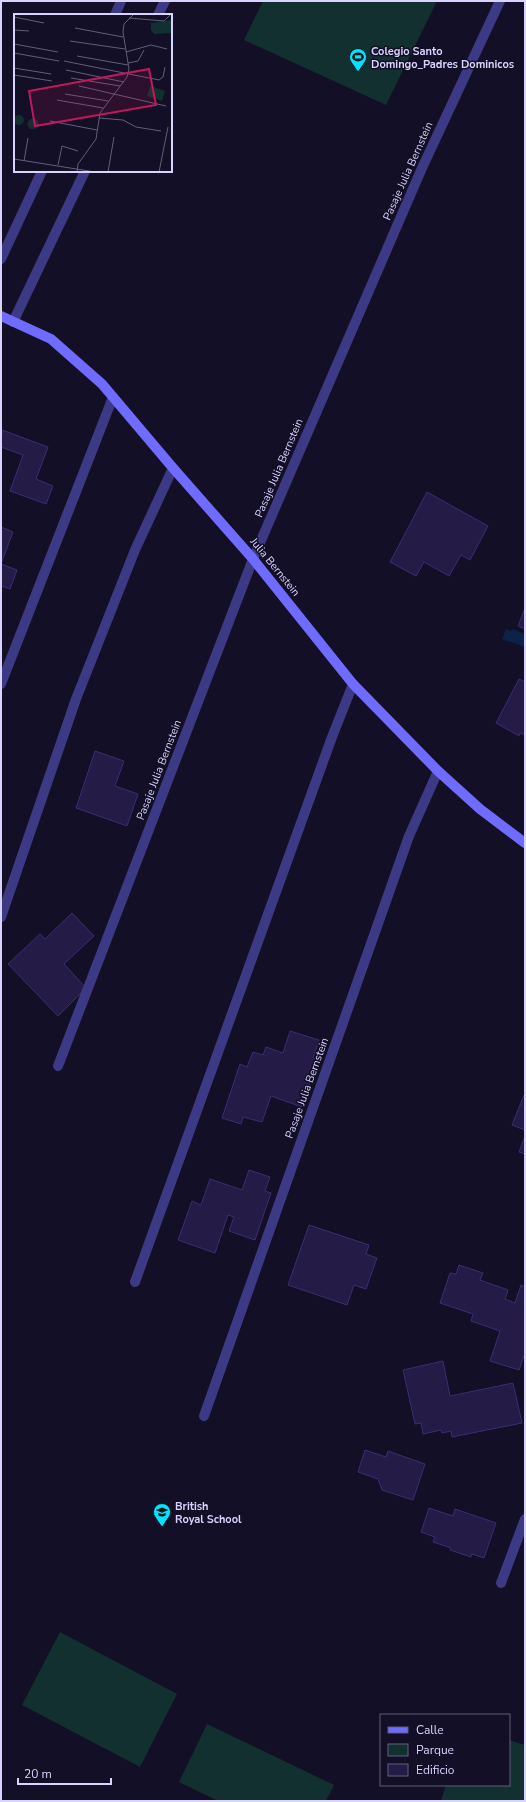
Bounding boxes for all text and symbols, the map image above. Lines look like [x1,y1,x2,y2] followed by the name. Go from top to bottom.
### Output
[14,14,172,172] inset map
[371,44,514,72] place label: Colegio Santo Domingo_Padres Dominicos
[348,47,368,72] sports icon: Colegio Santo Domingo_Padres Dominicos
[380,119,436,223] street label: Pasaje Julia Bernstein
[251,416,307,520] street label: Pasaje Julia Bernstein
[246,534,303,599] street label: Julia Bernstein
[133,718,185,822] street label: Pasaje Julia Bernstein
[282,1035,332,1141] street label: Pasaje Julia Bernstein
[175,1499,242,1527] place label: British Royal School
[152,1502,172,1527] school or university icon: British Royal School
[380,1714,510,1786] legend
[416,1722,444,1738] text: Calle
[416,1742,454,1758] text: Parque
[18,1760,111,1786] scale bar
[416,1762,455,1778] text: Edificio
[24,1766,52,1782] text: 20 m

